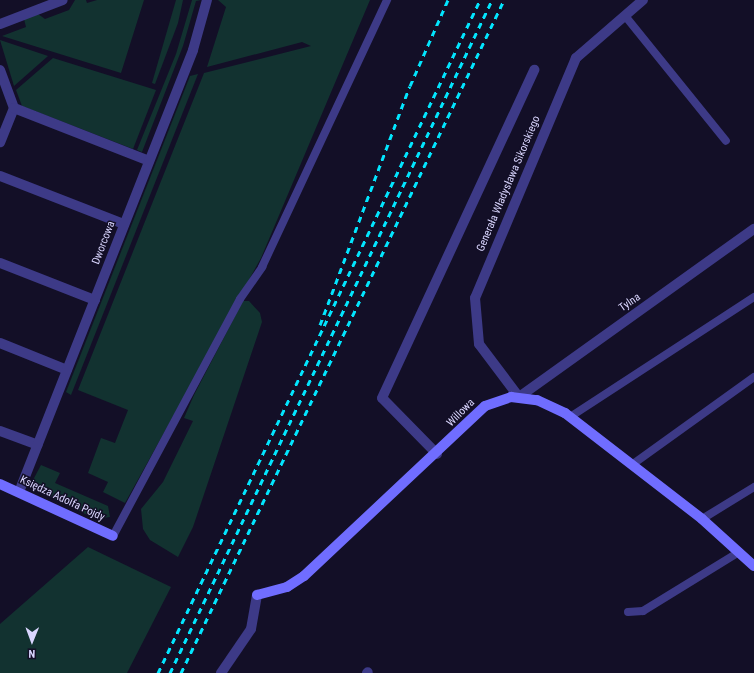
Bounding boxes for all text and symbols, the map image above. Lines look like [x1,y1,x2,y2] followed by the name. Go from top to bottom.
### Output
[474,114,544,254] street label: Generała Władysława Sikorskiego
[90,220,118,266] street label: Dworcowa
[617,291,643,315] street label: Tylna
[444,396,478,430] street label: Willowa
[18,474,106,524] street label: Księdza Adolfa Pojdy
[12,621,52,661] north arrow
[28,647,35,660] text: N

